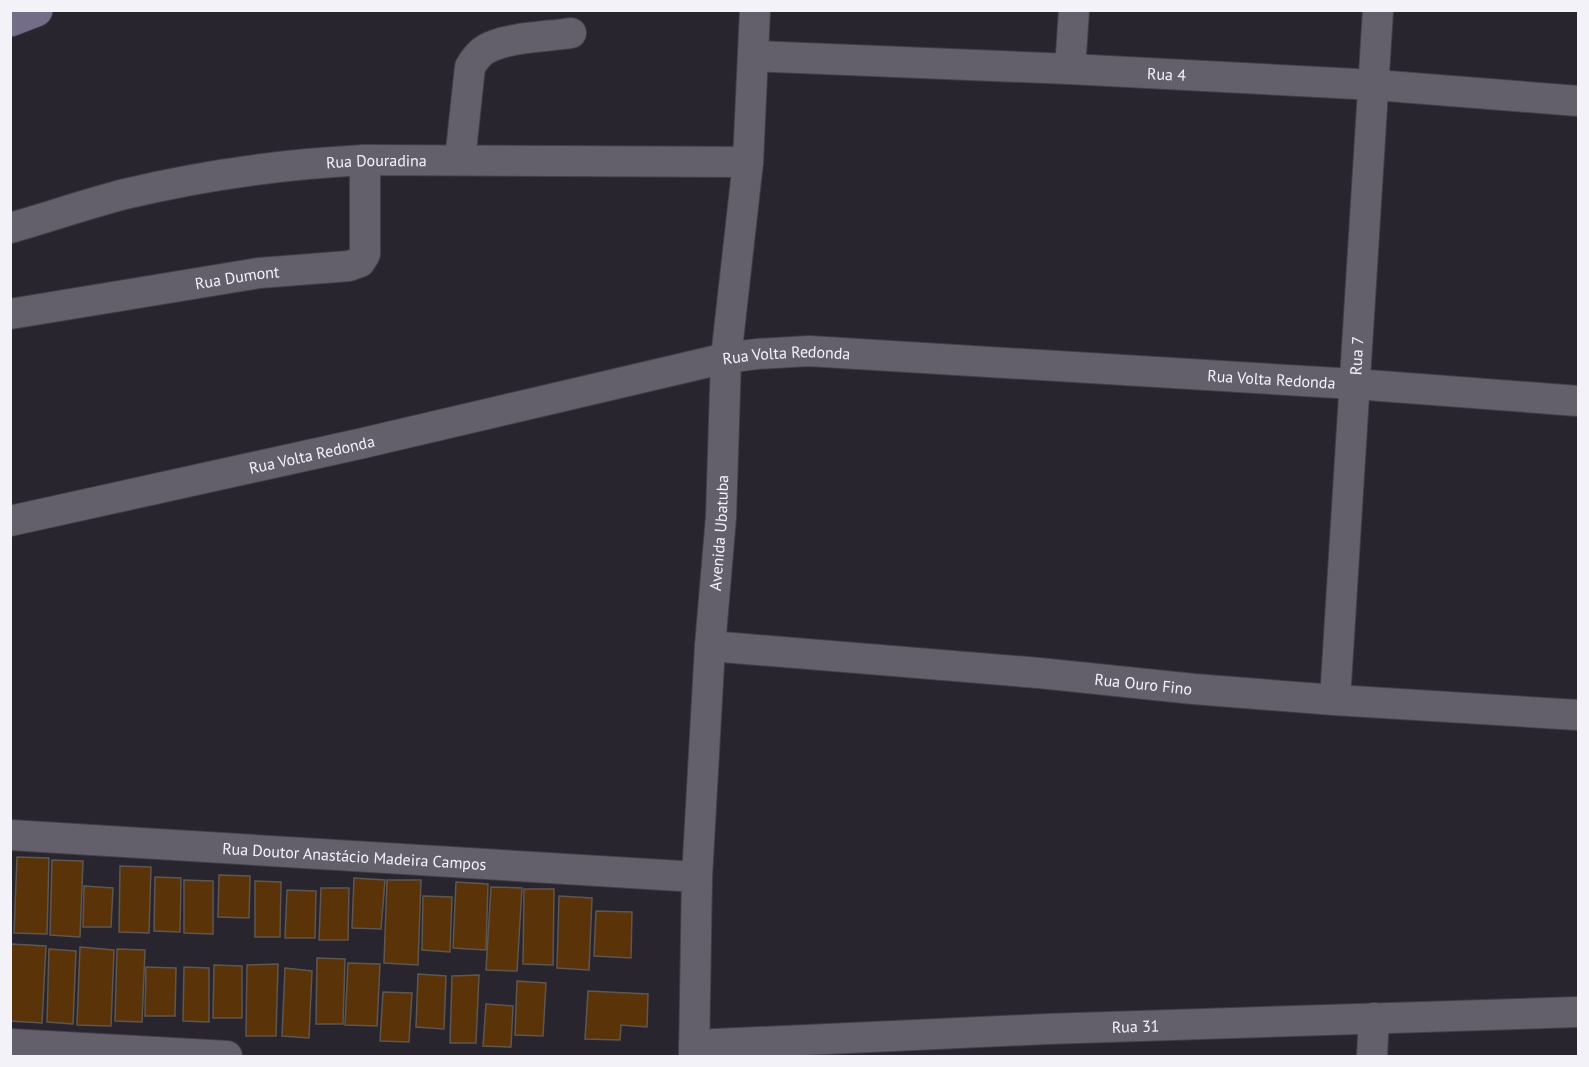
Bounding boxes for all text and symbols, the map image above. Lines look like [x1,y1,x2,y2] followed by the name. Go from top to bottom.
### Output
[1147,63,1187,85] street label: Rua 4
[325,150,427,172] street label: Rua Douradina
[193,261,280,293] street label: Rua Dumont
[1345,336,1368,376] street label: Rua 7
[721,341,851,368] street label: Rua Volta Redonda
[1207,365,1336,393] street label: Rua Volta Redonda
[247,431,377,478] street label: Rua Volta Redonda
[705,475,732,591] street label: Avenida Ubatuba
[1094,669,1193,699] street label: Rua Ouro Fino
[222,838,487,874] street label: Rua Doutor Anastácio Madeira Campos
[1111,1015,1160,1037] street label: Rua 31

